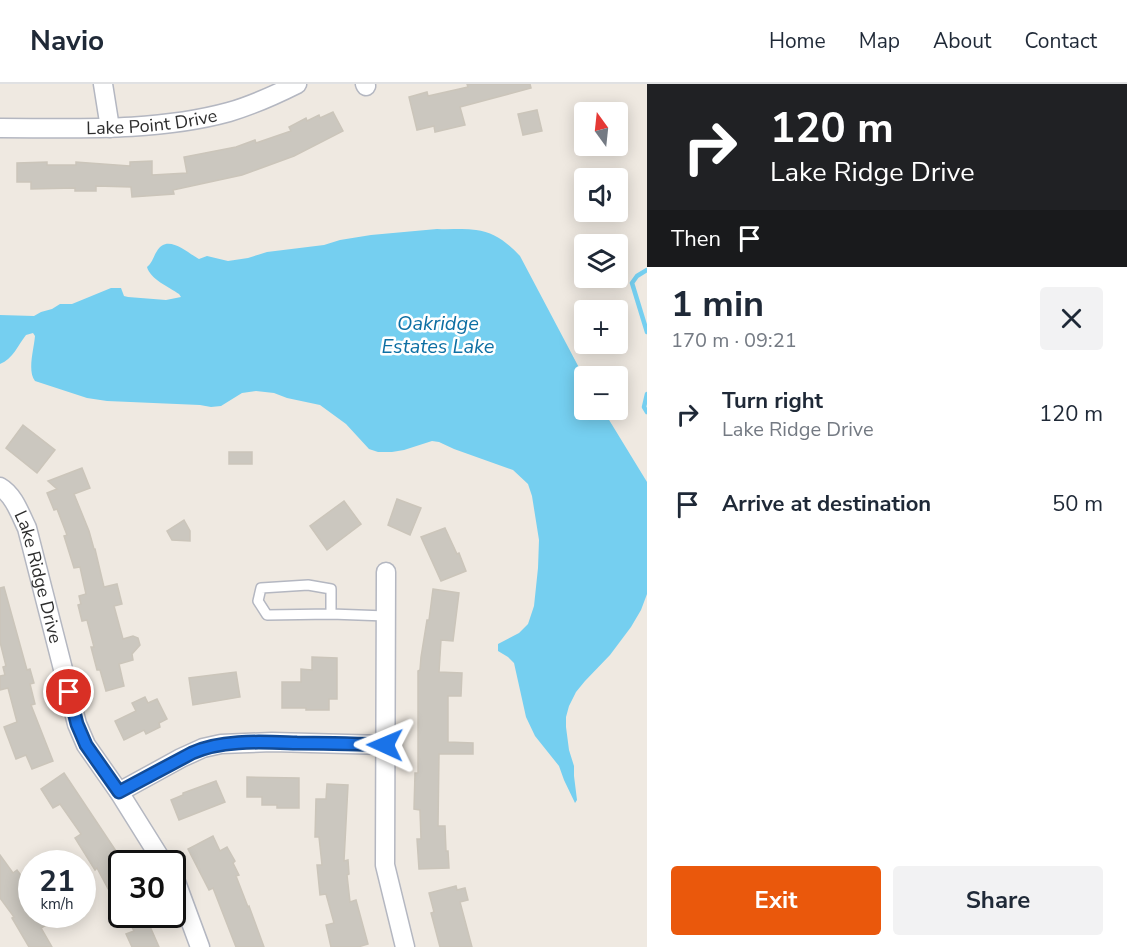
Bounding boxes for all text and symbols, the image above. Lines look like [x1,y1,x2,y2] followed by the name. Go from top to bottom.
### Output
[30,22,104,60] text: Navio
[769,27,826,55] text: Home
[859,27,900,55] text: Map
[933,27,991,55] text: About
[1024,27,1097,55] text: Contact
[770,100,894,157] text: 120 m
[574,102,628,156] north arrow
[574,102,628,420] map controls
[86,103,219,140] street label: Lake Point Drive
[671,108,749,186] icon: right
[770,154,975,191] text: Lake Ridge Drive
[574,168,628,222] button: sound
[733,222,766,255] icon: arrive
[671,224,721,254] text: Then
[574,234,628,288] button: layers
[671,280,764,329] text: 1 min
[1040,287,1103,350] button: close
[574,300,628,354] button: +
[382,310,495,360] water label: Oakridge Estates Lake
[671,327,797,354] text: 170 m · 09:21
[574,366,628,420] button: −
[722,386,823,416] text: Turn right
[671,398,704,431] icon: right
[1039,399,1103,429] text: 120 m
[722,416,874,443] text: Lake Ridge Drive
[671,488,704,521] icon: arrive
[722,489,931,519] text: Arrive at destination
[1052,489,1103,519] text: 50 m
[8,507,68,646] street label: Lake Ridge Drive
[43,666,94,717] pin
[52,675,85,708] icon: arrive
[353,713,417,777] position arrow
[108,850,186,928] speed limit sign: 30
[39,861,75,902] text: 21
[671,866,881,935] button: Exit
[893,866,1103,935] button: Share
[40,894,74,914] text: km/h

